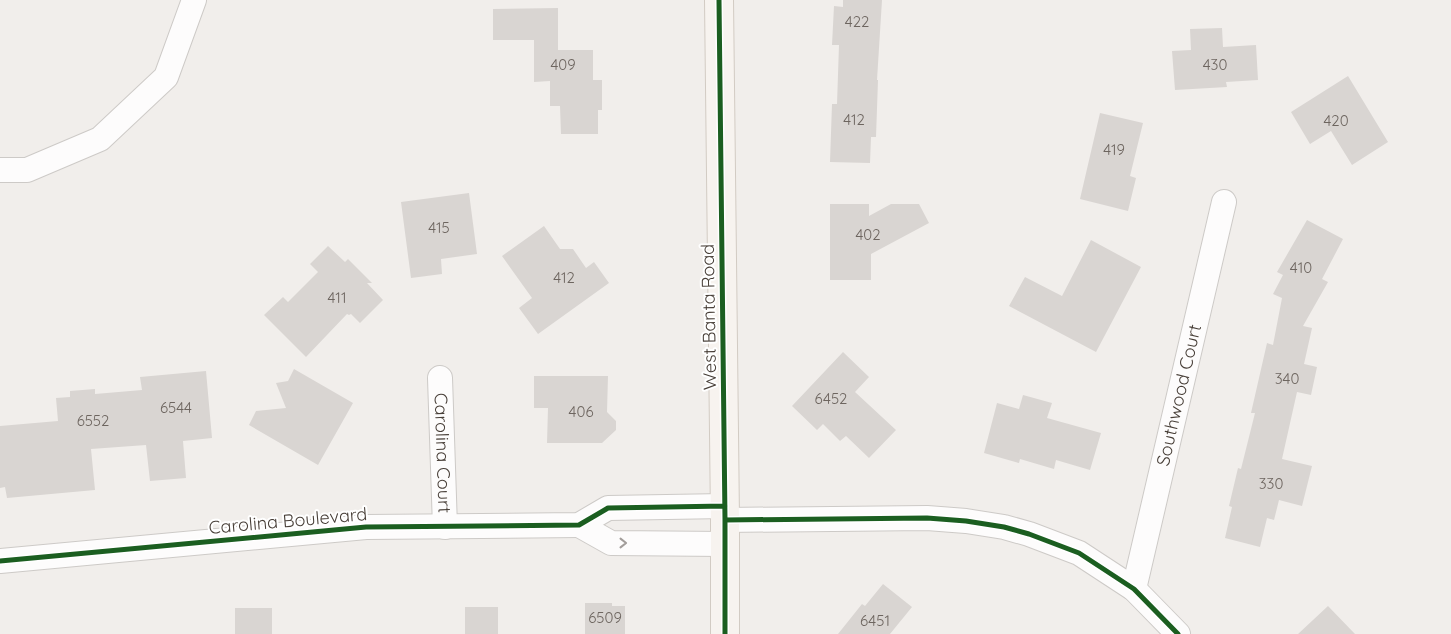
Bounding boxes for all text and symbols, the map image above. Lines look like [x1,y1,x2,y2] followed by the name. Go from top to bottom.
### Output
[845,12,869,31] house number: 422
[550,55,576,74] house number: 409
[1203,55,1227,74] house number: 430
[843,110,865,129] house number: 412
[1323,111,1349,130] house number: 420
[1103,140,1125,159] house number: 419
[428,218,450,237] house number: 415
[855,225,881,244] house number: 402
[696,244,721,390] street label: West Banta Road
[1290,258,1312,277] house number: 410
[553,268,575,287] house number: 412
[328,288,346,307] house number: 411
[1151,322,1206,468] street label: Southwood Court
[1275,369,1299,388] house number: 340
[815,389,847,408] house number: 6452
[430,392,457,513] street label: Carolina Court
[160,398,192,417] house number: 6544
[569,402,593,421] house number: 406
[77,411,109,430] house number: 6552
[1259,474,1283,493] house number: 330
[208,502,368,539] street label: Carolina Boulevard
[620,538,627,548] one-way arrow
[588,608,622,627] house number: 6509
[860,611,890,630] house number: 6451

